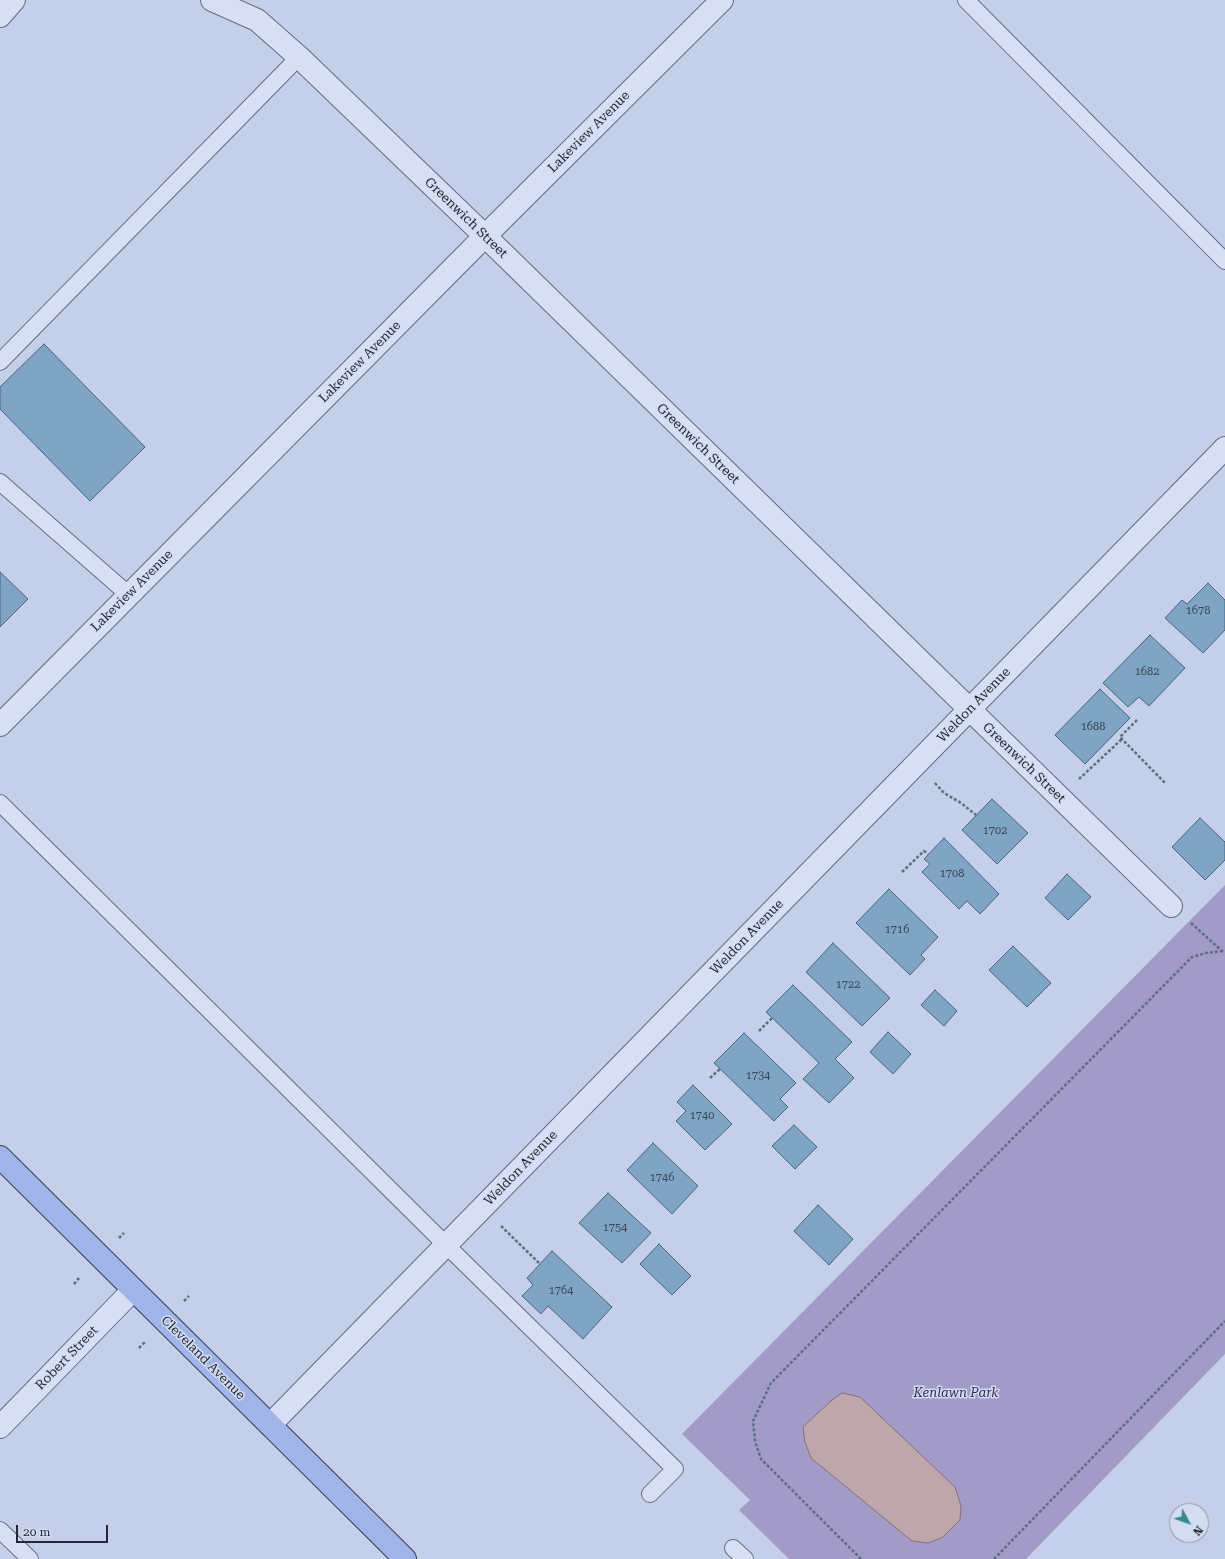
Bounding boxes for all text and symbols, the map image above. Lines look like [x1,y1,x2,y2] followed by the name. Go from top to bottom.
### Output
[545,88,633,176] street label: Lakeview Avenue
[421,174,511,262] street label: Greenwich Street
[316,318,404,406] street label: Lakeview Avenue
[653,400,743,488] street label: Greenwich Street
[88,547,176,635] street label: Lakeview Avenue
[1186,604,1210,618] house number: 1678
[934,664,1014,746] street label: Weldon Avenue
[1135,665,1159,679] house number: 1682
[979,719,1069,807] street label: Greenwich Street
[1081,720,1105,734] house number: 1688
[983,824,1007,838] house number: 1702
[940,867,964,881] house number: 1708
[707,896,787,978] street label: Weldon Avenue
[885,923,909,937] house number: 1716
[836,978,860,992] house number: 1722
[746,1069,770,1083] house number: 1734
[690,1109,714,1123] house number: 1740
[481,1127,561,1209] street label: Weldon Avenue
[650,1171,674,1185] house number: 1746
[603,1221,627,1235] house number: 1754
[549,1284,573,1298] house number: 1764
[158,1313,248,1403] street label: Cleveland Avenue
[32,1323,102,1393] street label: Robert Street
[914,1385,998,1401] park label: Kenlawn Park
[1169,1503,1209,1543] north arrow
[18,1517,110,1543] scale bar
[1190,1523,1205,1538] text: N
[23,1525,50,1539] text: 20 m

